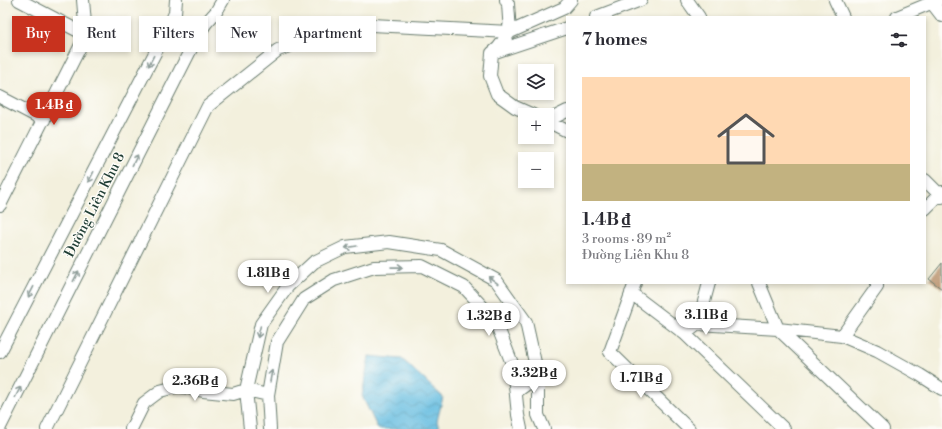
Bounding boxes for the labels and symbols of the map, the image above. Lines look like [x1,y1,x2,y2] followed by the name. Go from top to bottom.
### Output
[146,55,154,67] one-way arrow
[21,92,87,126] pin: 1.4B ₫
[61,150,129,260] street label: Đường Liên Khu 8
[132,154,139,166] one-way arrow
[87,170,94,182] one-way arrow
[345,243,358,251] one-way arrow
[231,260,305,294] pin: 1.81B ₫
[390,263,403,271] one-way arrow
[73,270,80,282] one-way arrow
[488,276,499,284] one-way arrow
[27,286,34,298] one-way arrow
[669,302,743,336] pin: 3.11B ₫
[452,303,526,337] pin: 1.32B ₫
[255,325,263,338] one-way arrow
[497,360,571,394] pin: 3.32B ₫
[604,365,678,399] pin: 1.71B ₫
[158,368,232,402] pin: 2.36B ₫
[267,370,275,383] one-way arrow
[14,386,22,398] one-way arrow

